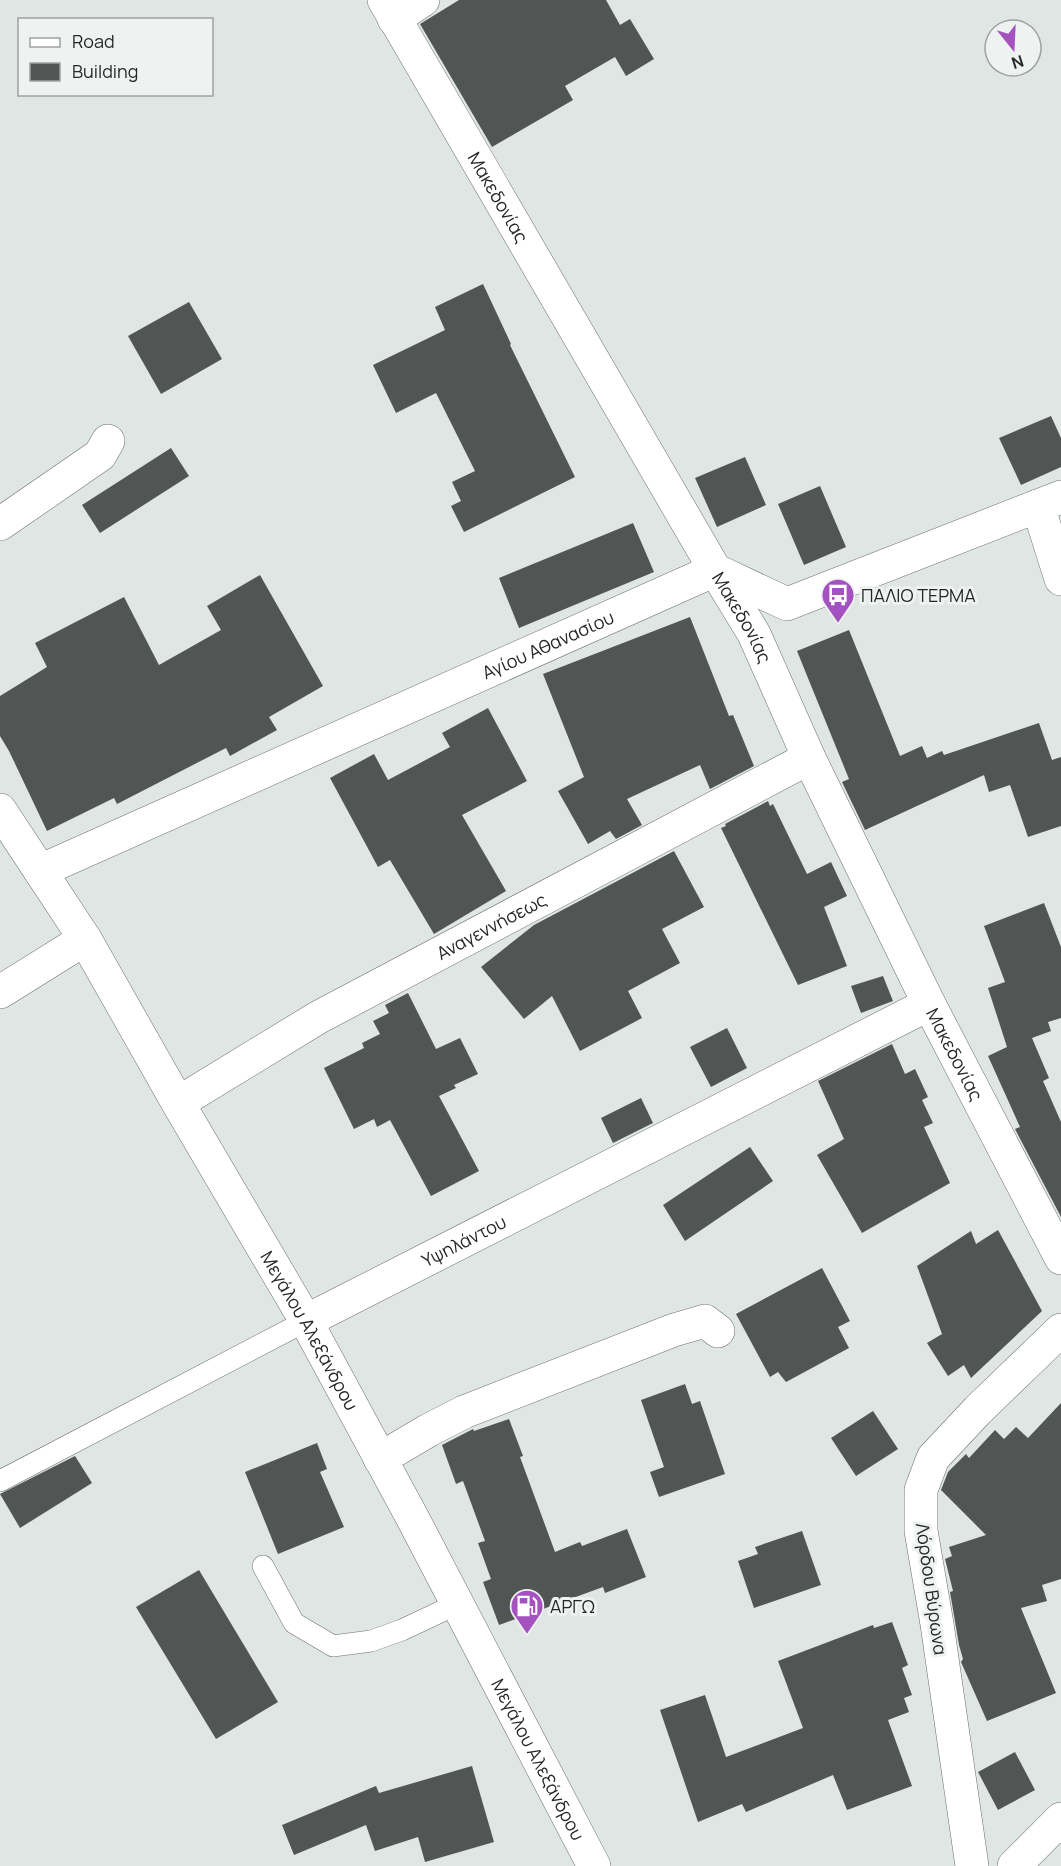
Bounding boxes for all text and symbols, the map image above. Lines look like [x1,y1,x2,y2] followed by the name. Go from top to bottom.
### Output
[18,18,213,96] legend
[983,18,1043,78] north arrow
[72,29,115,53] text: Road
[1009,50,1027,75] text: N
[72,59,138,83] text: Building
[463,147,534,247] street label: Μακεδονίας
[707,567,777,667] street label: Μακεδονίας
[820,577,856,624] bus stop icon: ΠΑΛΙΟ ΤΕΡΜΑ
[861,583,976,607] place label: ΠΑΛΙΟ ΤΕΡΜΑ
[478,605,618,684] street label: Αγίου Αθανασίου
[432,887,551,965] street label: Αναγεννήσεως
[921,1004,989,1105] street label: Μακεδονίας
[417,1209,510,1272] street label: Υψηλάντου
[255,1246,364,1414] street label: Μεγάλου Αλεξάνδρου
[911,1521,953,1657] street label: Λόρδου Βύρωνα
[509,1588,545,1635] fuel station icon: ΑΡΓΩ
[550,1594,595,1618] place label: ΑΡΓΩ
[486,1674,590,1844] street label: Μεγάλου Αλεξάνδρου

